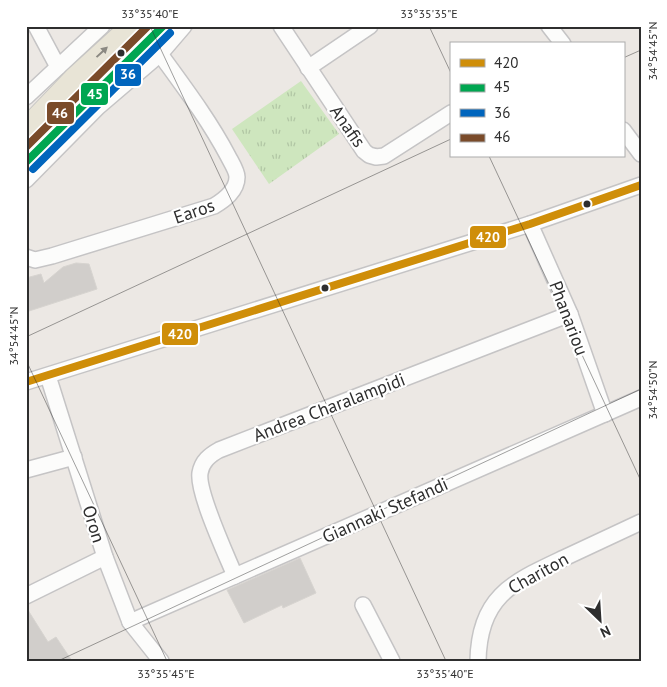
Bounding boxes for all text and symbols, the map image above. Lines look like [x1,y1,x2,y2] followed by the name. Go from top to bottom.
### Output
[121,6,179,21] text: 33°35'40"E
[400,6,458,21] text: 33°35'35"E
[645,21,660,81] text: 34°54'45"N
[450,42,624,158] legend
[96,46,108,58] one-way arrow
[116,48,126,58] unlabelled marker
[494,53,519,72] text: 420
[114,63,142,87] line badge: 36
[120,65,136,83] text: 36
[494,77,510,96] text: 45
[80,82,109,106] line badge: 45
[87,85,103,103] text: 45
[325,100,371,152] street label: Anafis
[46,101,75,125] line badge: 46
[494,103,510,122] text: 36
[52,104,68,122] text: 46
[494,127,510,146] text: 46
[170,193,218,229] street label: Earos
[582,199,592,209] unlabelled marker
[469,225,507,249] line badge: 420
[476,228,500,246] text: 420
[544,278,594,358] street label: Phanariou
[320,283,330,293] unlabelled marker
[6,306,21,366] text: 34°54'45"N
[161,322,199,346] line badge: 420
[168,325,192,343] text: 420
[645,360,660,420] text: 34°54'50"N
[250,367,408,447] street label: Andrea Charalampidi
[319,472,451,548] street label: Giannaki Stefandi
[77,502,111,546] street label: Oron
[504,547,572,599] street label: Chariton
[574,594,624,644] north arrow
[598,622,613,642] text: N
[137,666,195,681] text: 33°35'45"E
[416,666,474,681] text: 33°35'40"E

